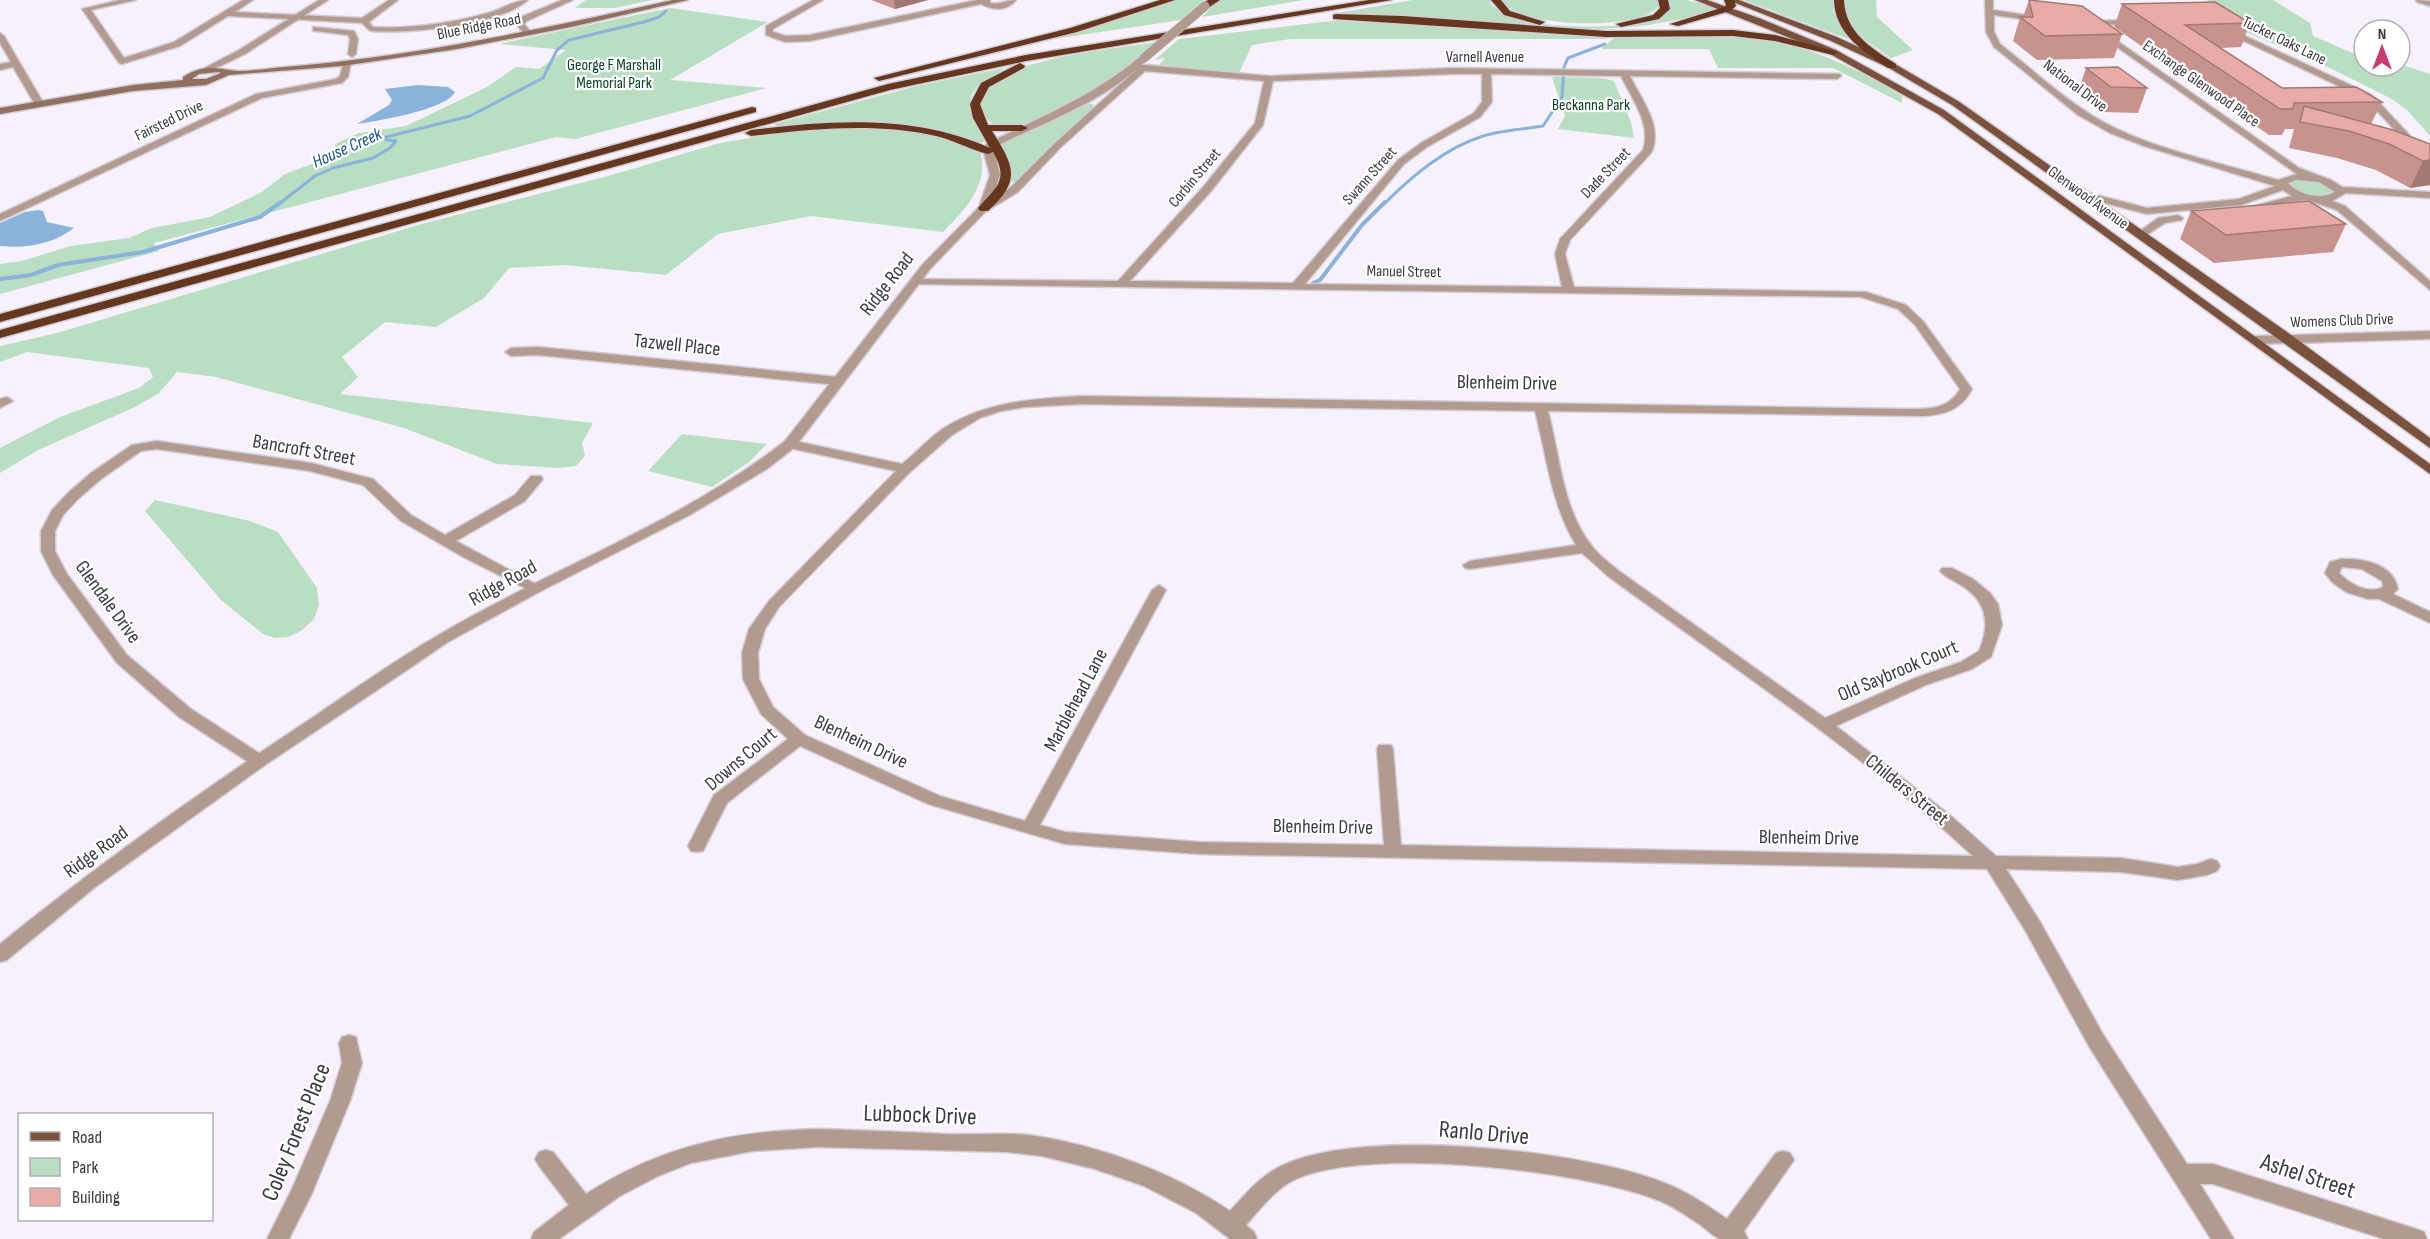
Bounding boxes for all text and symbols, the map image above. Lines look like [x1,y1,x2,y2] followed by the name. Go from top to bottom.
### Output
[436,10,522,44] street label: Blue Ridge Road
[2239,12,2329,70] street label: Tucker Oaks Lane
[2352,18,2412,78] north arrow
[2378,25,2386,44] text: N
[2139,37,2263,131] street label: Exchange Glenwood Place
[1446,48,1524,67] street label: Varnell Avenue
[567,56,661,93] park label: George F Marshall Memorial Park
[2039,56,2111,116] street label: National Drive
[132,96,206,146] street label: Fairsted Drive
[1552,96,1630,115] park label: Beckanna Park
[309,123,386,173] water label: House Creek
[1339,143,1401,209] street label: Swann Street
[1165,144,1225,212] street label: Corbin Street
[1577,144,1635,202] street label: Dade Street
[2044,162,2132,234] street label: Glenwood Avenue
[855,248,919,320] street label: Ridge Road
[1366,262,1442,282] street label: Manuel Street
[2290,310,2394,332] street label: Womens Club Drive
[632,329,722,361] street label: Tazwell Place
[1457,370,1557,396] street label: Blenheim Drive
[251,429,357,471] street label: Bancroft Street
[465,555,541,611] street label: Ridge Road
[70,556,146,648] street label: Glendale Drive
[1834,635,1962,707] street label: Old Saybrook Court
[1039,645,1113,755] street label: Marblehead Lane
[810,710,912,774] street label: Blenheim Drive
[700,722,782,796] street label: Downs Court
[1861,749,1953,831] street label: Childers Street
[1273,814,1373,840] street label: Blenheim Drive
[59,821,133,883] street label: Ridge Road
[1759,825,1859,851] street label: Blenheim Drive
[255,1059,337,1205] street label: Coley Forest Place
[863,1099,977,1131] street label: Lubbock Drive
[18,1113,213,1221] legend
[1438,1115,1530,1151] street label: Ranlo Drive
[72,1127,102,1148] text: Road
[2256,1147,2359,1205] street label: Ashel Street
[72,1157,98,1178] text: Park
[72,1187,120,1208] text: Building

